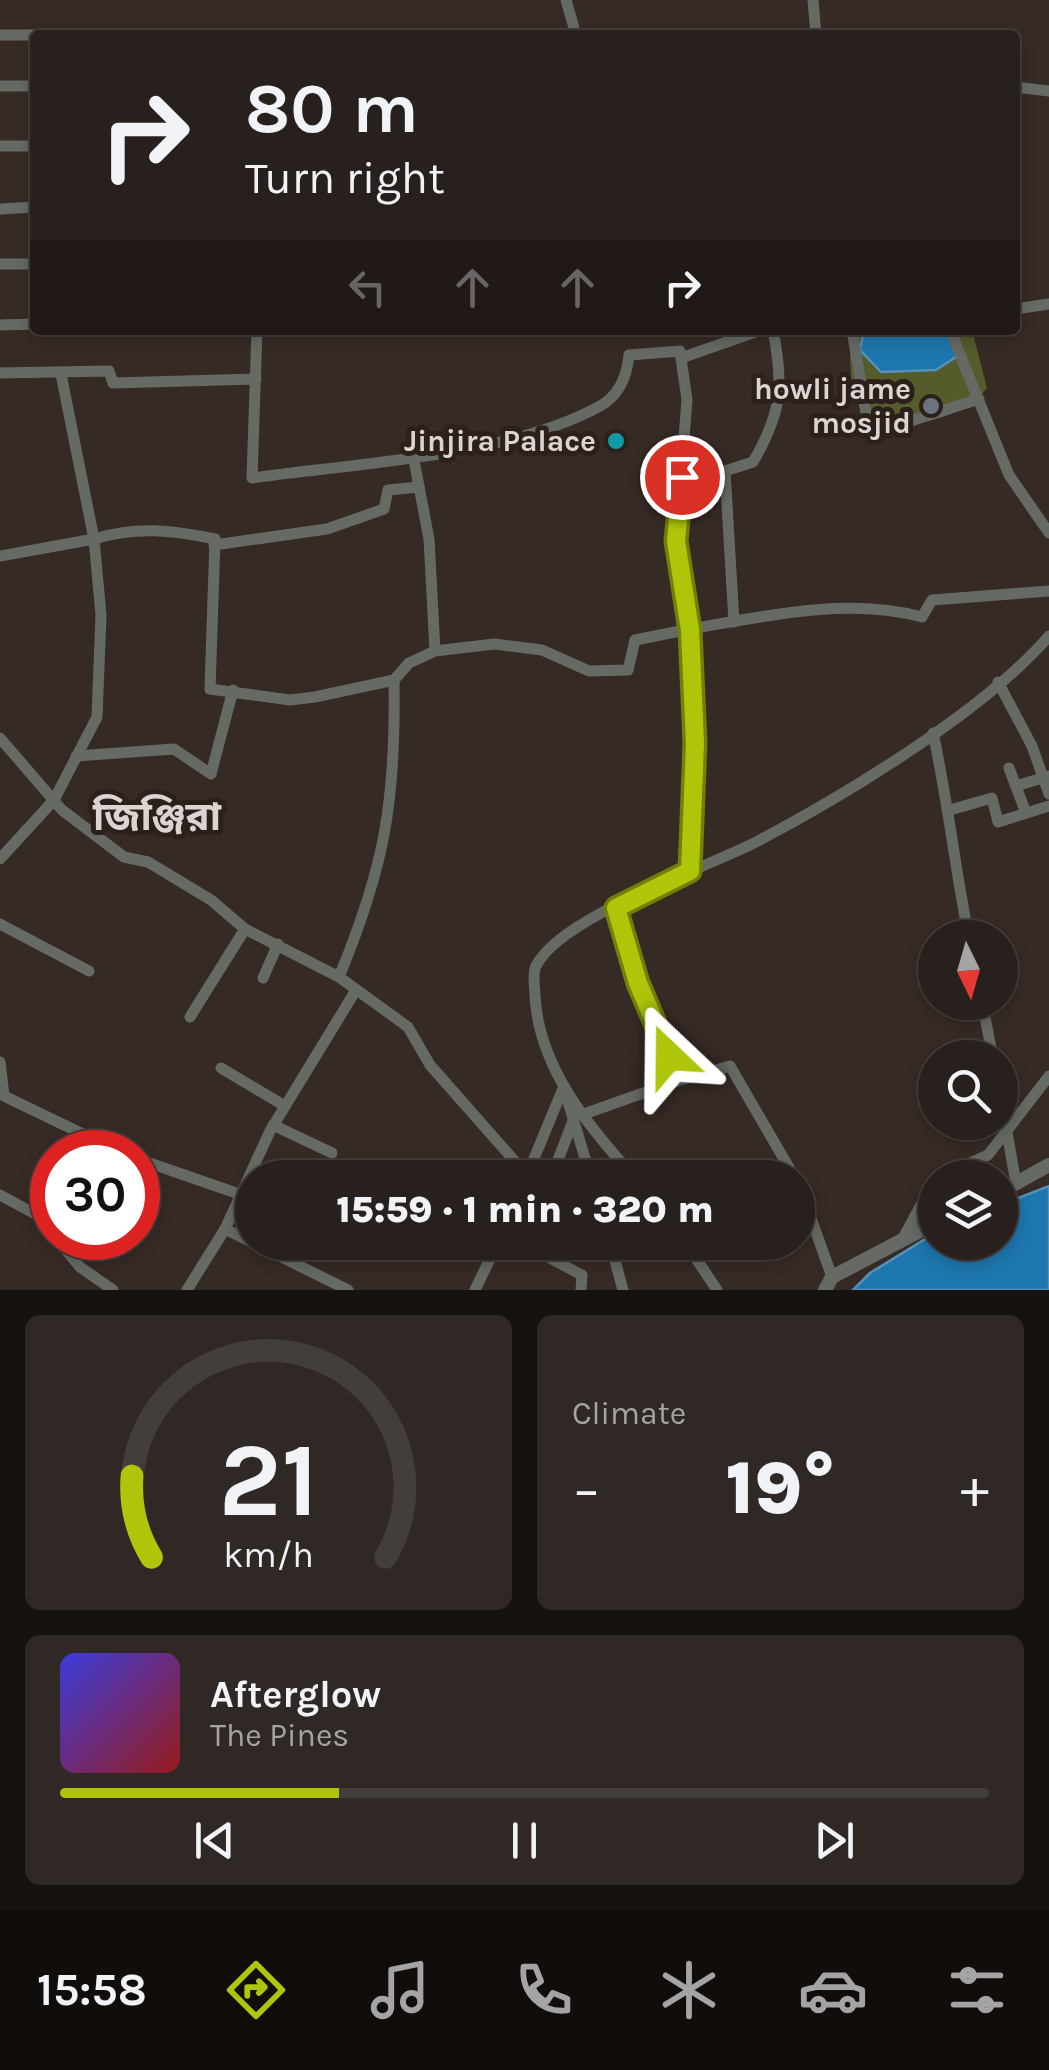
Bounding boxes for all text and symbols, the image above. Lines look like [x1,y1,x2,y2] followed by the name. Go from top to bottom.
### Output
[245,68,419,150] text: 80 m
[80,70,210,200] icon: right
[245,152,445,204] text: Turn right
[340,260,395,315] icon: left
[445,260,500,315] icon: ahead
[550,260,605,315] icon: ahead
[655,260,710,315] icon: right
[754,371,911,441] place label: howli jame mosjid
[920,395,942,417] marker: howli jame mosjid
[404,423,596,459] place label: Jinjira Palace
[605,430,627,452] marker: Jinjira Palace
[640,435,725,520] pin
[655,450,710,505] icon: arrive
[92,793,222,840] district label: জিঞ্জিরা
[918,920,1018,1020] north arrow
[918,920,1018,1260] map controls
[617,1004,721,1108] position arrow
[918,1040,1018,1140] button: search
[30,1130,160,1260] speed limit sign: 30
[918,1160,1018,1260] button: layers
[336,1187,714,1232] text: 15:59 · 1 min · 320 m
[572,1395,686,1432] text: Climate
[219,1420,319,1541] text: 21
[726,1444,835,1532] text: 19°
[572,1457,601,1521] text: −
[960,1457,989,1521] text: +
[223,1534,314,1576] text: km/h
[210,1672,381,1717] text: Afterglow
[210,1717,349,1754] text: The Pines
[187,1813,242,1868] icon: previous
[497,1813,552,1868] icon: pause
[807,1813,862,1868] icon: next
[221,1955,291,2025] icon: directions
[365,1955,435,2025] icon: music
[509,1955,579,2025] icon: phone
[654,1955,724,2025] icon: climate
[798,1955,868,2025] icon: car
[942,1955,1012,2025] icon: filters
[37,1964,147,2016] text: 15:58

